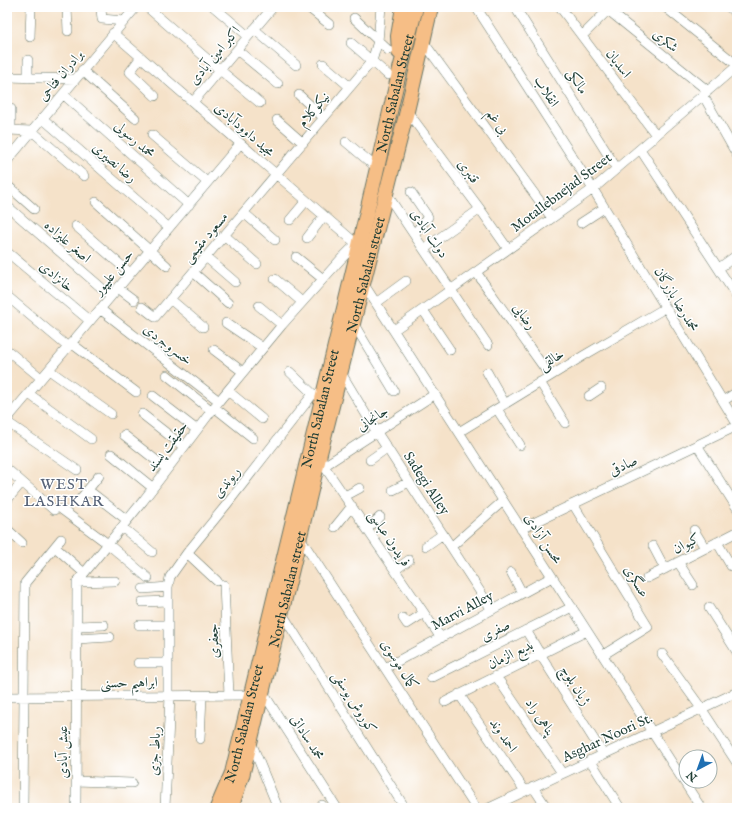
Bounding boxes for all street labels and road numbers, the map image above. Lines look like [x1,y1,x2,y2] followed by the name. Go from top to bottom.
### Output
[185,23,245,89] street label: اکبر امین آبادی
[649,25,682,57] street label: شکری
[373,32,419,155] street label: North Sabalan Street
[34,46,88,105] street label: برادران فتاحی
[602,46,635,82] street label: اسدیان
[562,65,592,98] street label: مالکی
[529,73,563,111] street label: انقلاب
[294,88,336,133] street label: نیکوکلام
[210,99,279,161] street label: مجید داوودآبادی
[479,105,513,141] street label: بی غم
[110,117,158,162] street label: محمد رسولی
[89,139,140,187] street label: رضا نصیری
[508,149,616,237] street label: Motallebnejad Street
[453,156,483,187] street label: قنبری
[406,205,452,262] street label: دولت آبادی
[179,208,232,267] street label: مسعود مقیمی
[343,215,390,335] street label: North Sabalan street
[40,217,94,267] street label: اصغر علیزاده
[88,246,138,301] street label: حسن علیپور
[36,257,77,296] street label: خانزادی
[650,264,702,335] street label: محمدرضا بازرگان
[508,300,540,334] street label: رضایی
[139,320,195,369] street label: خسروجردی
[535,345,568,375] street label: خالقی
[298,347,344,470] street label: North Sabalan Street
[353,402,392,436] street label: جانجانی
[143,418,193,475] street label: حقیقت پسند
[399,448,453,519] street label: Sadegi Alley
[606,452,640,480] street label: صادقی
[209,463,245,502] street label: ریوندی
[364,507,415,570] street label: فریدون عباسی
[520,510,566,568] street label: محسن آزادی
[265,529,311,650] street label: North Sabalan street
[670,529,703,559] street label: کیوان
[620,562,653,601] street label: عسگری
[428,587,497,635] street label: Marvi Alley
[478,616,513,646] street label: صفری
[204,623,224,659] street label: جعفری
[376,636,422,693] street label: کمال موسوی
[485,636,538,677] street label: بدیع الزمان
[221,662,268,786] street label: North Sabalan Street
[553,662,594,711] street label: ژیان بلوچ
[327,668,380,738] street label: کوروش یوسفی
[100,674,158,696] street label: ابراهیم حسنی
[520,695,559,741] street label: پناهی راد
[559,709,655,767] street label: Asghar Noori St.
[286,711,328,764] street label: محمد ساداتی
[485,715,521,756] street label: احمد وند
[54,726,72,778] street label: عیش آبادی
[145,726,165,776] street label: رباط جزی

